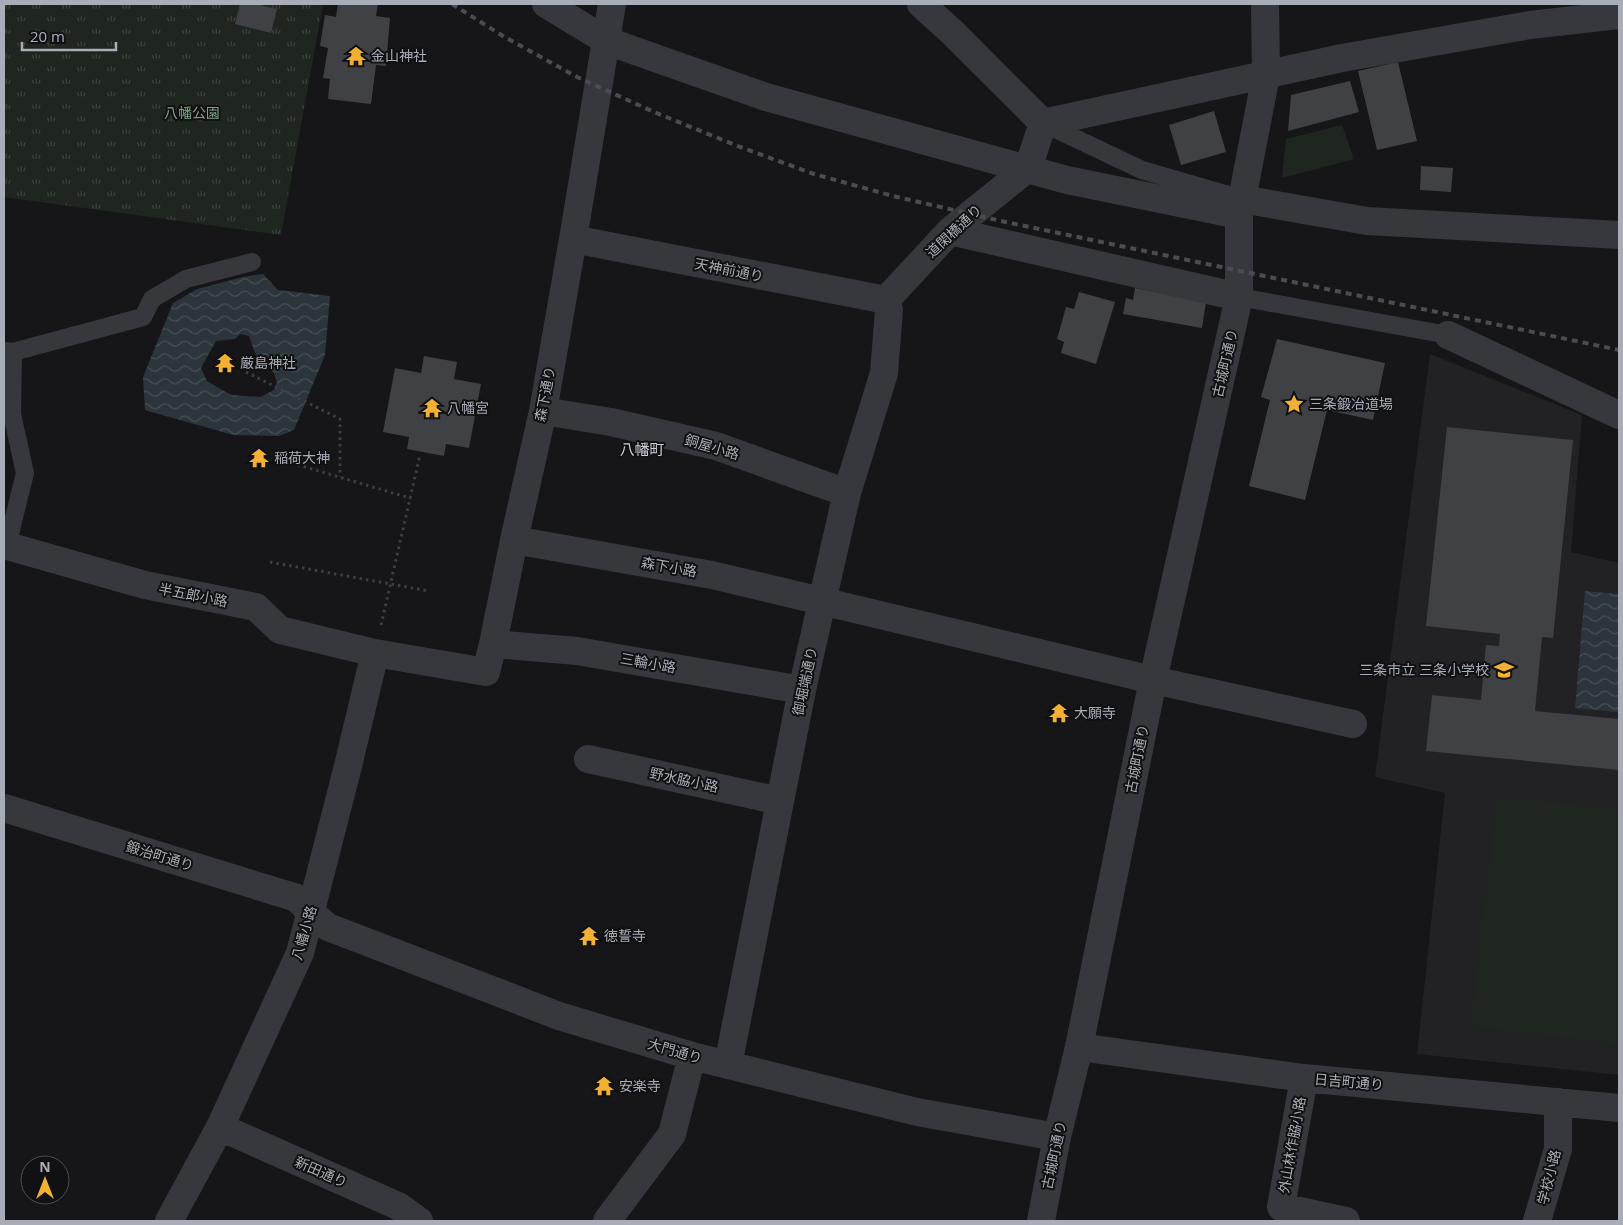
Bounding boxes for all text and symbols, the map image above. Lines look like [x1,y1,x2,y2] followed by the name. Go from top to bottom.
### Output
[22,20,116,52] scale bar
[30,26,65,46] text: 20 m
[345,45,367,67] temple icon: 金山神社
[371,46,427,65] place label: 金山神社
[164,103,220,122] park label: 八幡公園
[922,200,986,261] street label: 道閑橋通り
[693,254,765,286] street label: 天神前通り
[1207,327,1242,399] street label: 古城町通り
[214,352,236,374] temple icon: 厳島神社
[240,353,296,372] place label: 厳島神社
[530,365,559,423] street label: 森下通り
[1283,393,1305,415] place icon: 三条鍛冶道場
[1309,394,1393,413] place label: 三条鍛冶道場
[421,397,443,419] temple icon: 八幡宮
[447,398,489,417] place label: 八幡宮
[683,430,742,463] street label: 銅屋小路
[619,439,665,459] district label: 八幡町
[248,447,270,469] temple icon: 稲荷大神
[274,448,330,467] place label: 稲荷大神
[640,552,698,581] street label: 森下小路
[157,579,229,611] street label: 半五郎小路
[788,645,821,717] street label: 御堀端通り
[619,648,677,677] street label: 三輪小路
[1493,659,1515,681] school or university icon: 三条市立 三条小学校
[1359,660,1489,679] place label: 三条市立 三条小学校
[1048,702,1070,724] temple icon: 大願寺
[1074,703,1116,722] place label: 大願寺
[1121,723,1153,795] street label: 古城町通り
[648,763,720,796] street label: 野水脇小路
[124,836,196,875] street label: 鍛治町通り
[287,903,320,962] street label: 八幡小路
[578,925,600,947] temple icon: 徳誓寺
[604,926,646,945] place label: 徳誓寺
[646,1034,705,1067] street label: 大門通り
[1313,1069,1385,1094] street label: 日吉町通り
[593,1075,615,1097] temple icon: 安楽寺
[619,1076,661,1095] place label: 安楽寺
[1274,1095,1309,1195] street label: 外山林作脇小路
[1037,1119,1070,1191] street label: 古城町通り
[1533,1147,1565,1206] street label: 学校小路
[292,1151,351,1192] street label: 新田通り
[20,1155,70,1205] north arrow
[39,1157,51,1176] text: N

